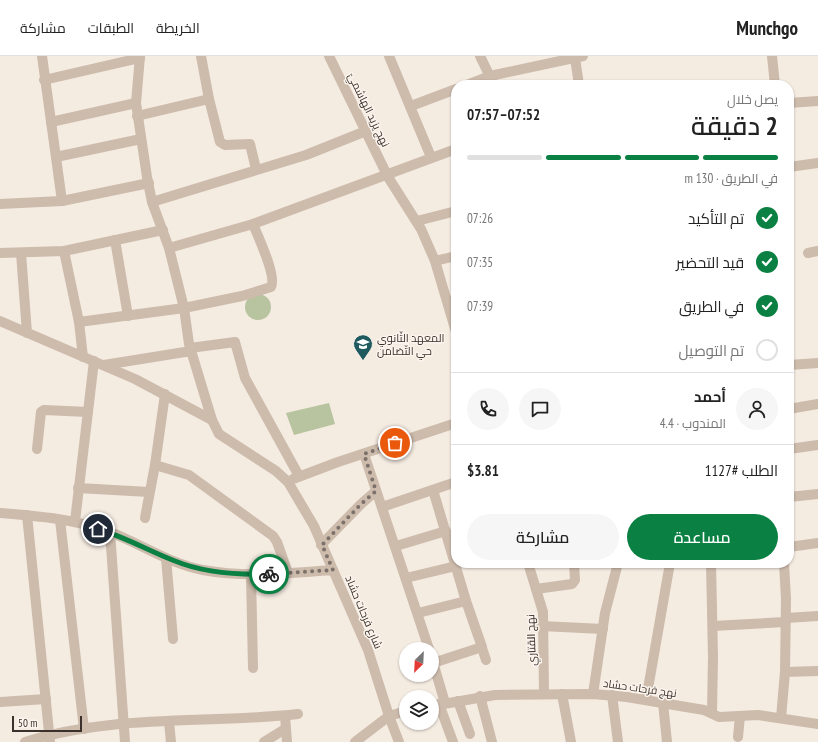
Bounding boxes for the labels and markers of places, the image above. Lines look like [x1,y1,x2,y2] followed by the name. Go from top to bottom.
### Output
[377,330,445,360] place label: المعهد الثّانوي حي التّضامن
[352,333,374,361] school or university icon: المعهد الثّانوي حي التّضامن
[378,426,412,460] pin
[81,512,115,546] pin

